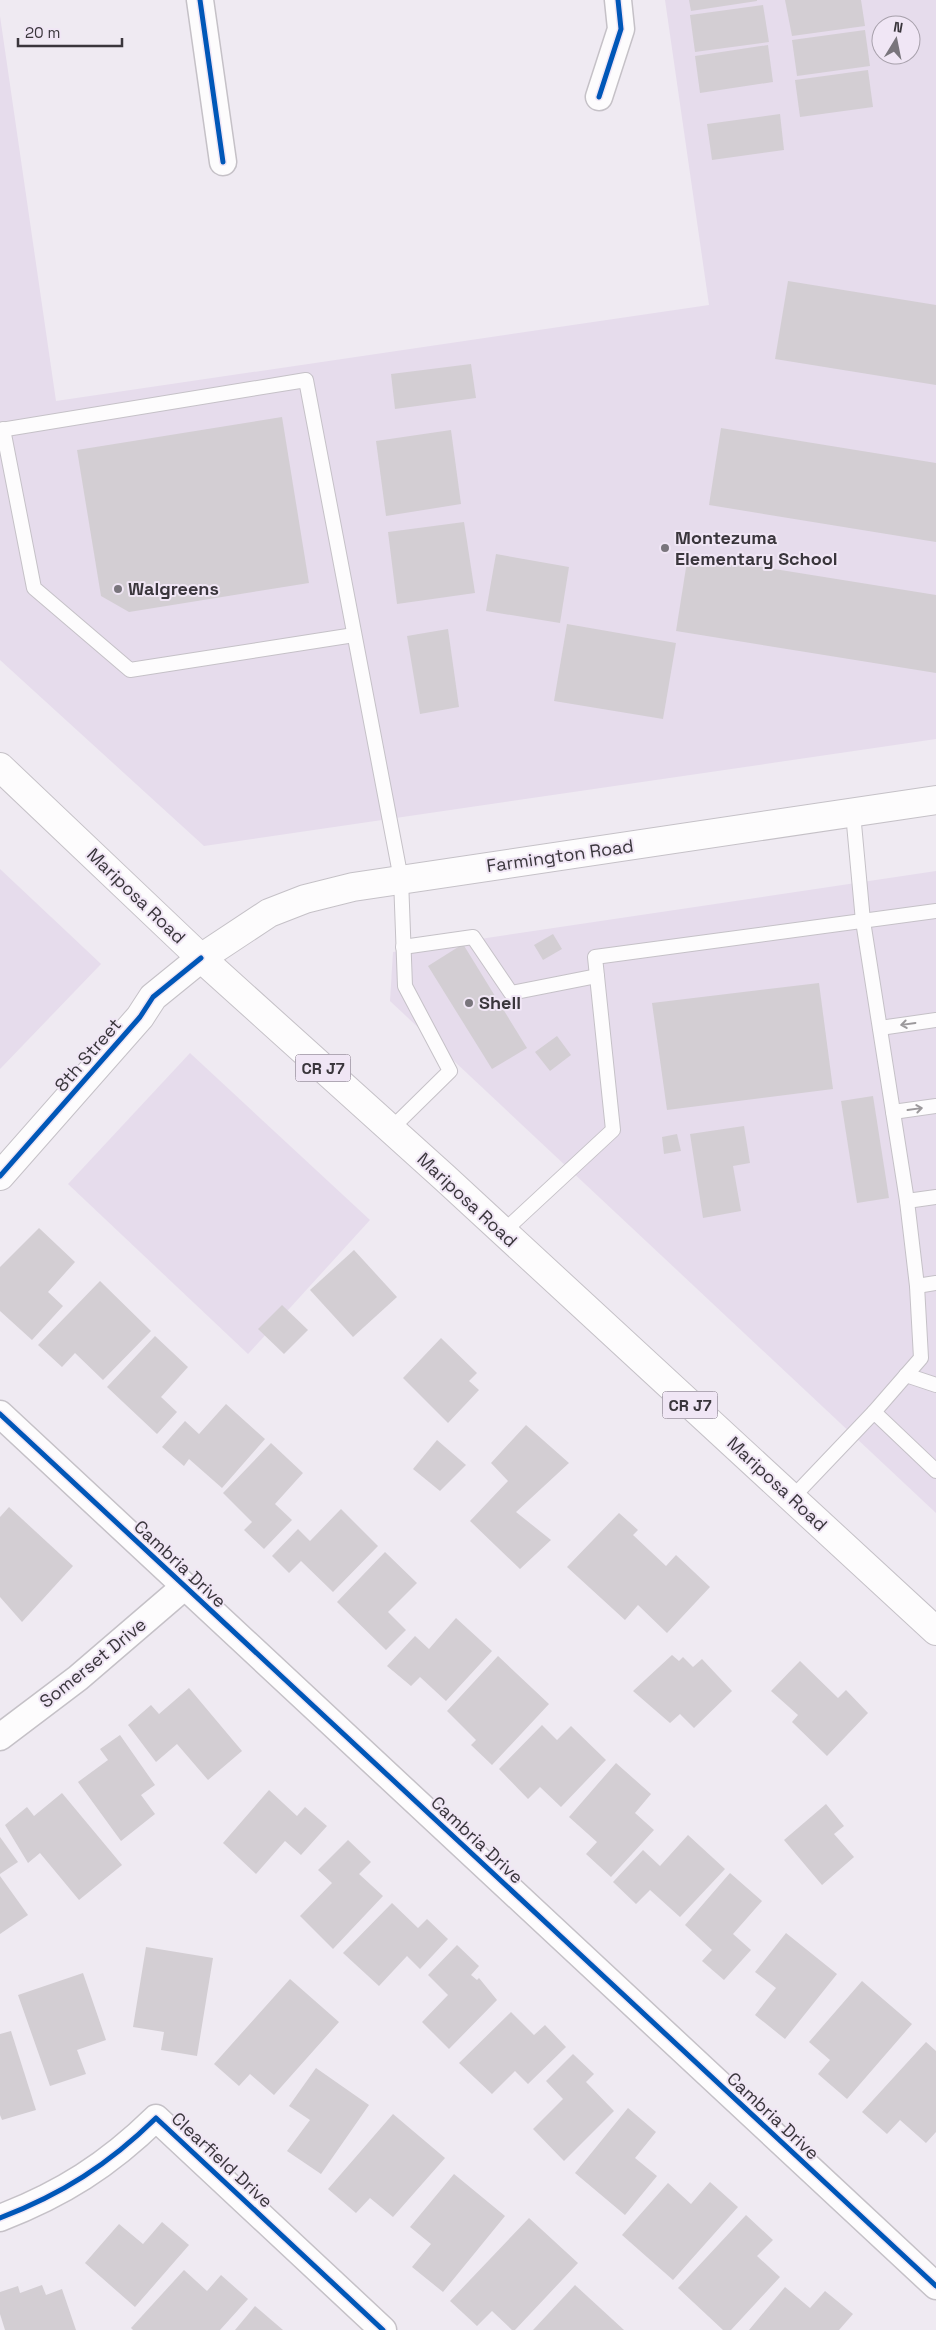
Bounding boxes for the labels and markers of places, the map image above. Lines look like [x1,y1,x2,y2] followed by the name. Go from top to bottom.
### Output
[675,526,838,570] place label: Montezuma Elementary School
[659,542,671,554] marker: Montezuma Elementary School
[128,577,219,600] place label: Walgreens
[112,583,124,595] marker: Walgreens
[479,991,521,1014] place label: Shell
[463,997,475,1009] marker: Shell

